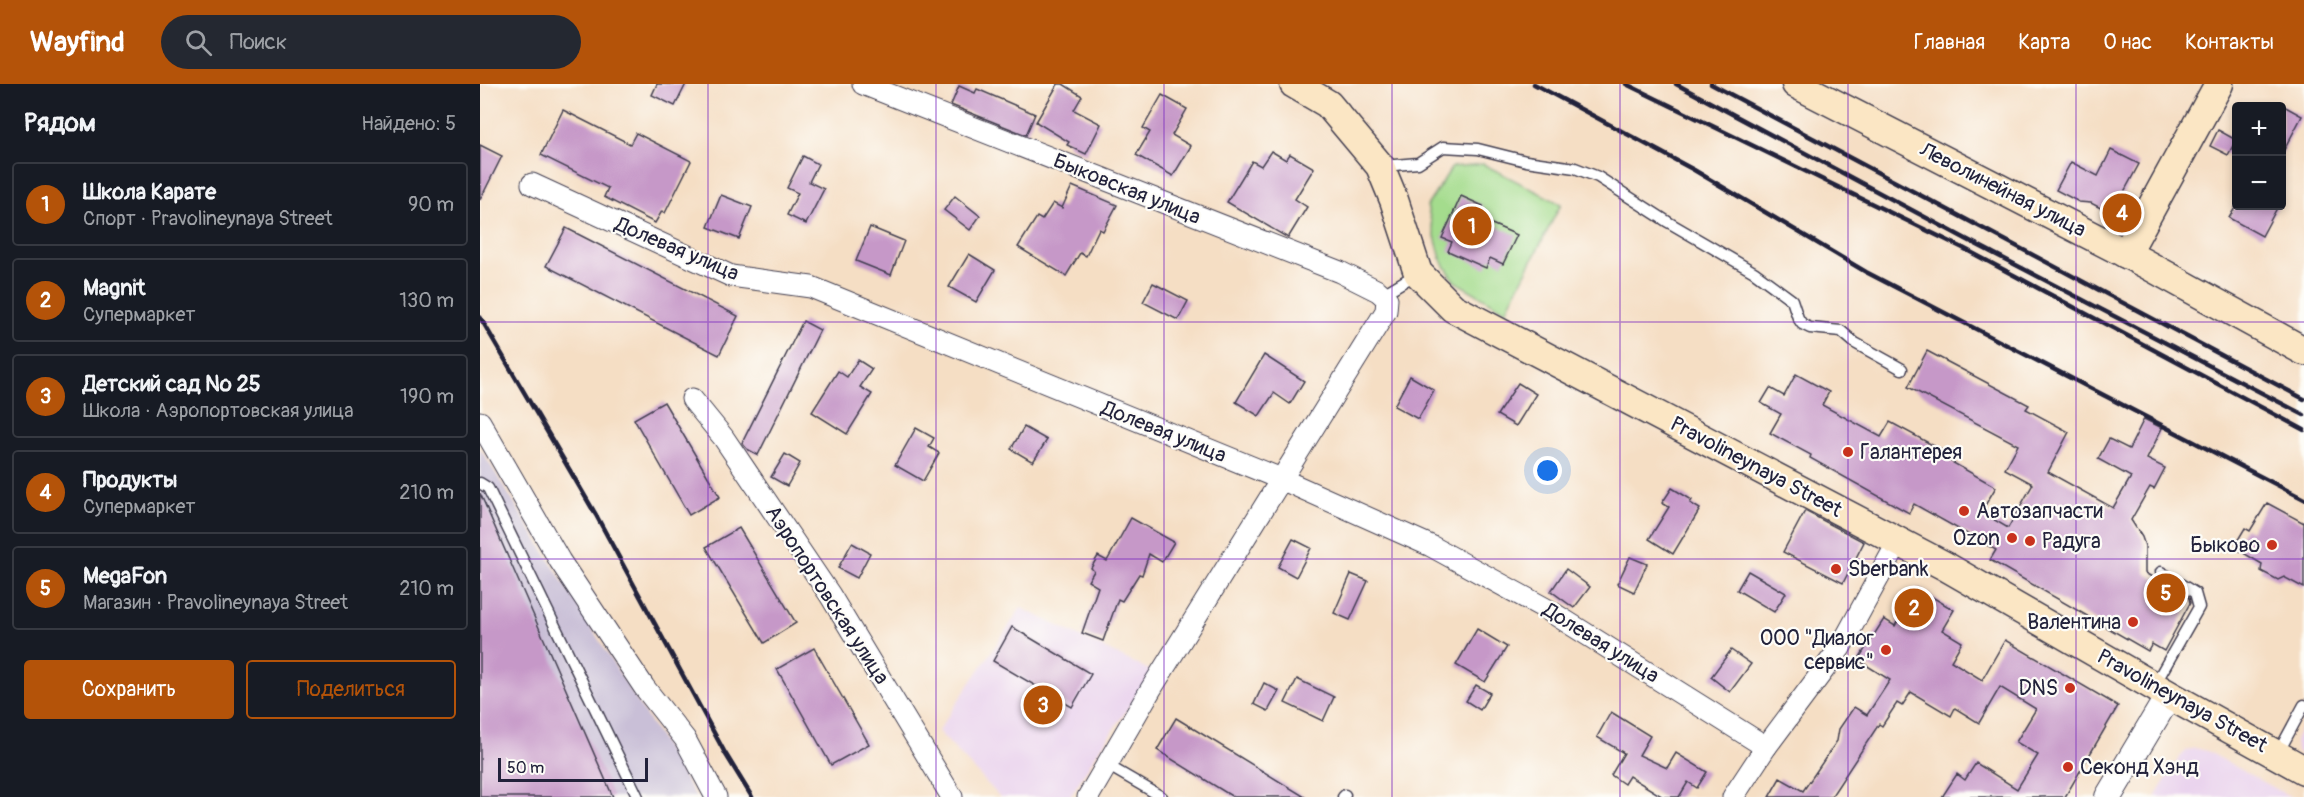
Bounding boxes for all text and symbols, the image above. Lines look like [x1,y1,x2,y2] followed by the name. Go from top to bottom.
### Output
[161,15,581,69] search box
[30,25,125,60] text: Wayfind
[182,26,215,59] icon: search
[230,28,287,56] text: Поиск
[1914,29,1985,56] text: Главная
[2018,29,2070,56] text: Карта
[2103,29,2152,56] text: О нас
[2185,29,2274,56] text: Контакты
[2232,102,2286,210] map controls
[2232,102,2286,156] button: +
[24,107,96,139] text: Рядом
[361,111,456,136] text: Найдено: 5
[1915,136,2091,244] street label: Леволинейная улица
[1049,147,1205,231] street label: Быковская улица
[2232,156,2286,210] button: −
[83,178,216,206] text: Школа Карате
[2102,190,2142,236] pin: 4
[42,192,49,217] text: 1
[408,192,454,217] text: 90 m
[1452,204,1492,248] pin: 1
[83,206,333,231] text: Спорт · Pravolineynaya Street
[610,210,743,287] street label: Долевая улица
[83,274,145,302] text: Magnit
[40,288,51,313] text: 2
[399,288,454,313] text: 130 m
[83,302,195,327] text: Супермаркет
[83,370,261,398] text: Детский сад № 25
[40,384,51,409] text: 3
[400,384,454,409] text: 190 m
[1097,394,1230,469] street label: Долевая улица
[83,398,354,423] text: Школа · Аэропортовская улица
[1665,410,1847,524] street label: Pravolineynaya Street
[1860,439,1962,466] place label: Галантерея
[1841,445,1855,459] marker: Галантерея
[1533,456,1562,485] your location
[83,466,178,494] text: Продукты
[40,480,51,505] text: 4
[399,480,454,505] text: 210 m
[83,494,195,519] text: Супермаркет
[1976,498,2103,525] place label: Автозапчасти
[759,500,895,690] street label: Аэропортовская улица
[1957,504,1971,518] marker: Автозапчасти
[1953,525,2000,552] place label: Ozon
[2042,528,2101,555] place label: Радуга
[2005,531,2019,545] marker: Ozon
[2190,532,2260,559] place label: Быково
[2023,534,2037,548] marker: Радуга
[2265,538,2279,552] marker: Быково
[1848,556,1929,583] place label: Sberbank
[83,562,167,590] text: MegaFon
[1829,562,1843,576] marker: Sberbank
[2146,570,2186,616] pin: 5
[40,576,51,601] text: 5
[399,576,454,601] text: 210 m
[1894,586,1934,630] pin: 2
[83,590,348,615] text: Магазин · Pravolineynaya Street
[1537,596,1664,689] street label: Долевая улица
[2027,609,2121,636] place label: Валентина
[2126,615,2140,629] marker: Валентина
[1760,625,1874,676] place label: ООО "Диалог cервис"
[1879,643,1893,657] marker: ООО "Диалог cервис"
[2092,643,2272,759] street label: Pravolineynaya Street
[24,660,234,719] button: Сохранить
[246,660,456,719] button: Поделиться
[2018,675,2058,702] place label: DNS
[2063,681,2077,695] marker: DNS
[1024,682,1062,728] pin: 3
[2080,754,2199,781] place label: Секонд Хэнд
[498,755,648,782] scale bar
[507,758,544,778] text: 50 m
[2061,760,2075,774] marker: Секонд Хэнд

